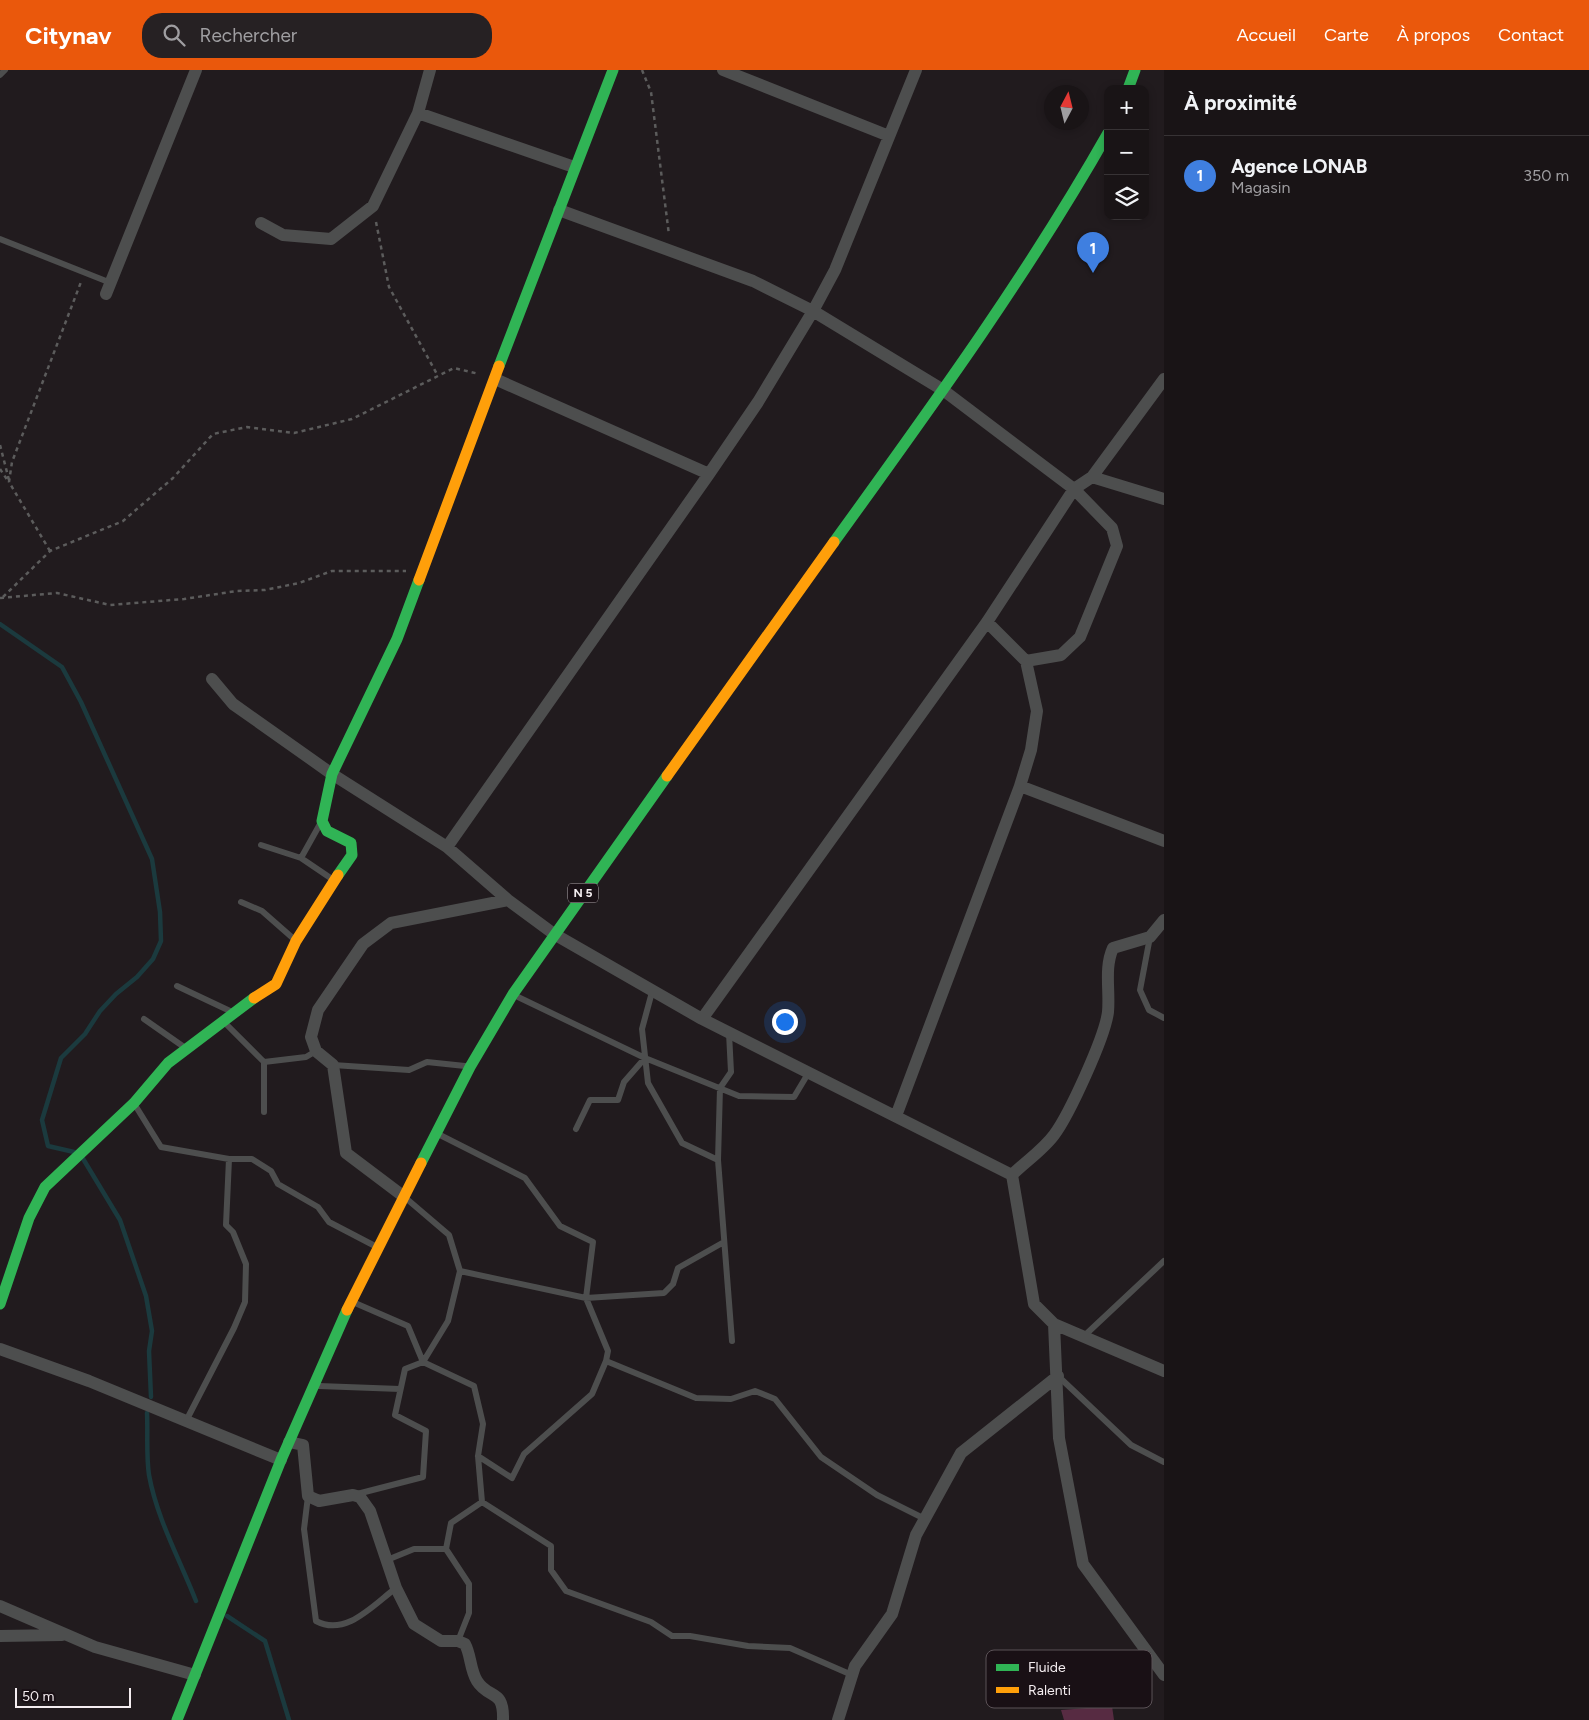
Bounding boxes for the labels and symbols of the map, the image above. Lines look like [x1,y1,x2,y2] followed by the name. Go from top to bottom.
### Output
[1044,85,1089,130] north arrow
[1077,232,1109,273] pin: 1
[568,884,598,902] road number: N 5
[772,1009,798,1035] your location
[986,1650,1152,1708] legend
[1028,1659,1066,1676] text: Fluide
[1028,1682,1071,1699] text: Ralenti
[15,1685,131,1708] scale bar

